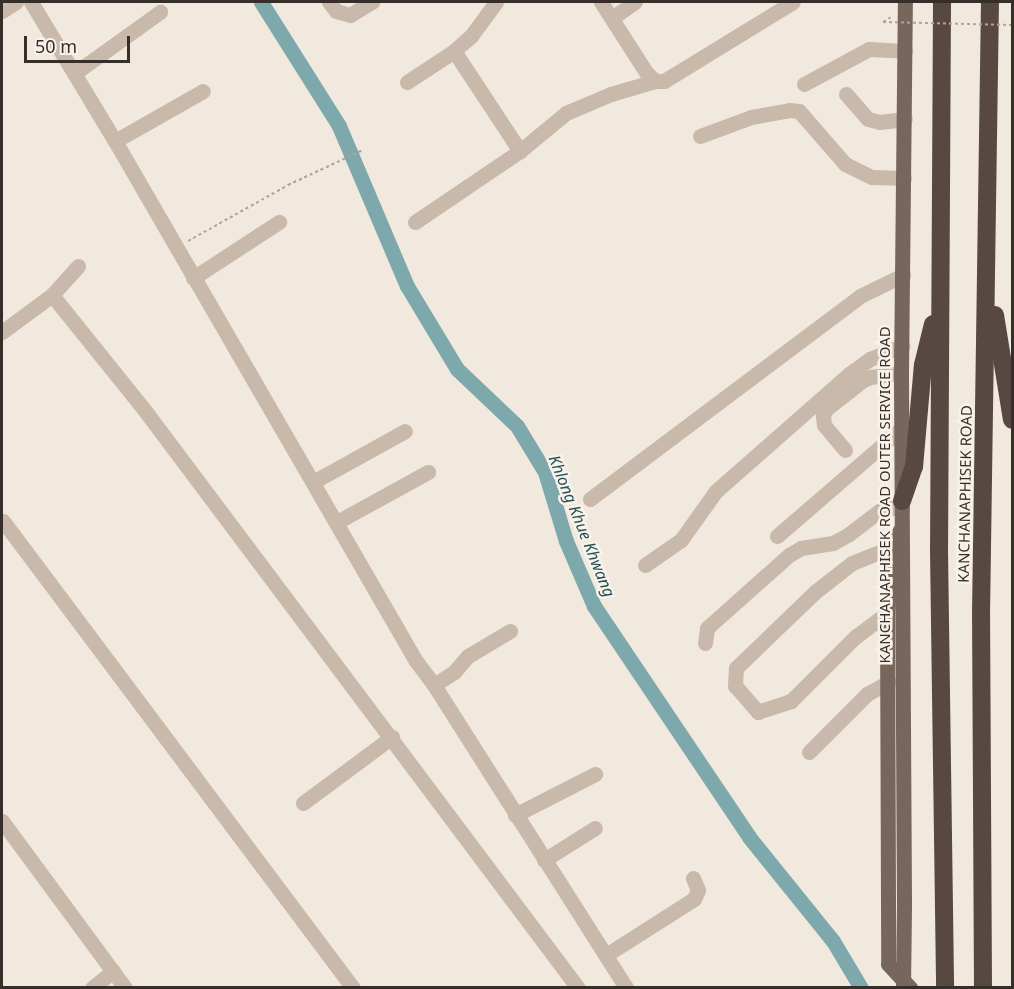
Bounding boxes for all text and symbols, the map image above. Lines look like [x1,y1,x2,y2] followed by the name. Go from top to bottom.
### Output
[27,24,134,62] scale bar
[35,34,77,58] text: 50 m
[876,326,894,664] street label: KANCHANAPHISEK ROAD OUTER SERVICE ROAD
[954,405,976,583] street label: KANCHANAPHISEK ROAD
[545,452,619,600] water label: Khlong Khue Khwang

